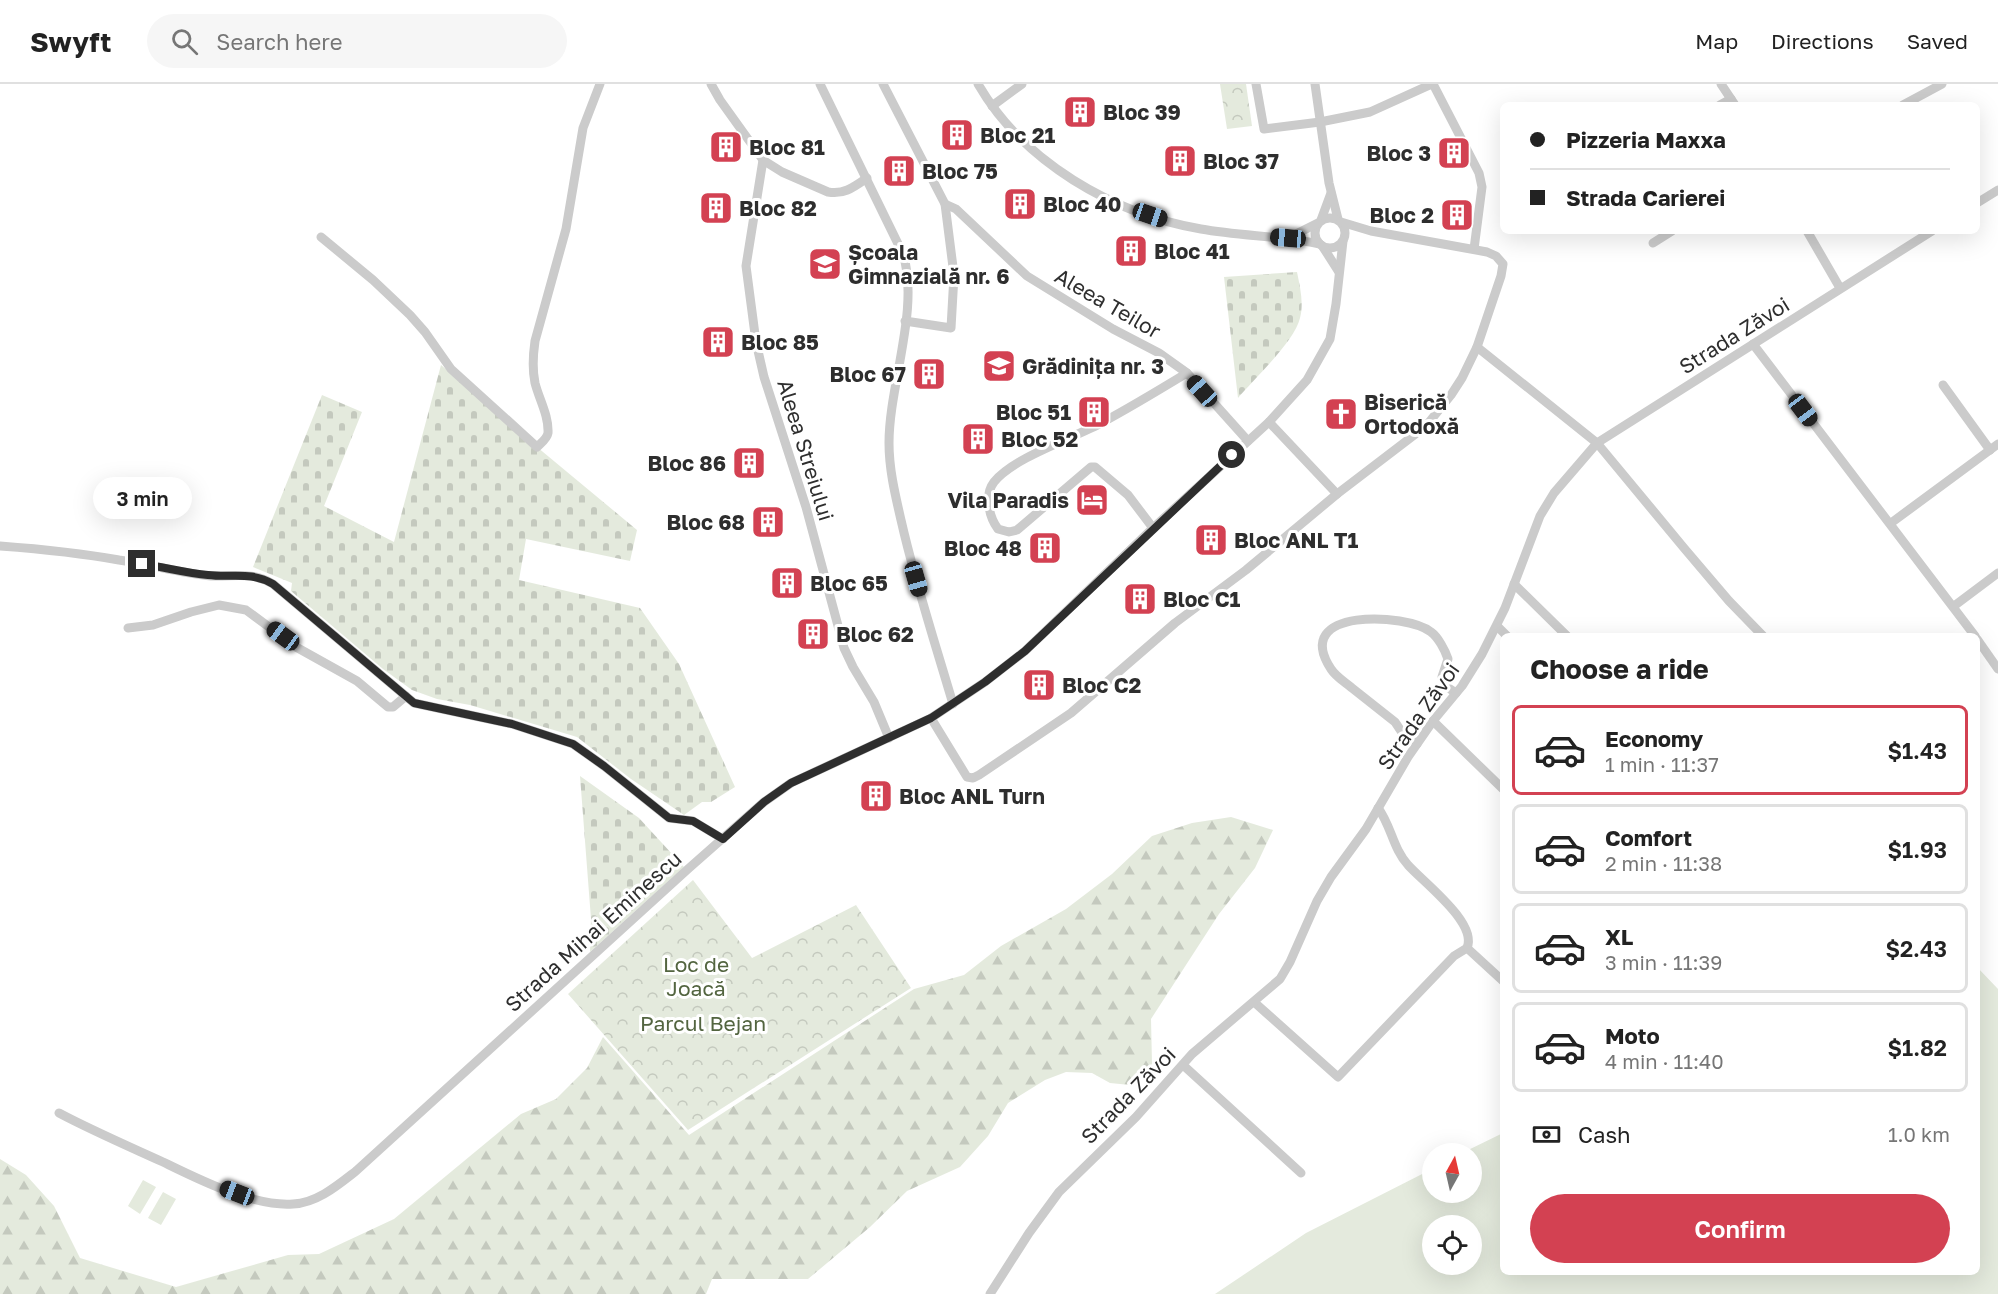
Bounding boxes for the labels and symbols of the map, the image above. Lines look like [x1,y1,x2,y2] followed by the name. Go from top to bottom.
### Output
[1062,94,1098,130] building icon: Bloc 39
[1103,99,1181,125] place label: Bloc 39
[939,117,975,153] building icon: Bloc 21
[980,122,1055,148] place label: Bloc 21
[708,129,744,165] building icon: Bloc 81
[749,134,825,160] place label: Bloc 81
[1436,135,1472,171] building icon: Bloc 3
[1367,140,1431,166] place label: Bloc 3
[1162,143,1198,179] building icon: Bloc 37
[1203,148,1279,174] place label: Bloc 37
[881,153,917,189] building icon: Bloc 75
[922,158,998,184] place label: Bloc 75
[1002,186,1038,222] building icon: Bloc 40
[698,190,734,226] building icon: Bloc 82
[1043,191,1121,217] place label: Bloc 40
[739,195,817,221] place label: Bloc 82
[1439,197,1475,233] building icon: Bloc 2
[1130,201,1170,229] car
[1370,202,1434,228] place label: Bloc 2
[1269,227,1307,249] car
[1113,233,1149,269] building icon: Bloc 41
[1154,238,1230,264] place label: Bloc 41
[848,239,1010,289] place label: Școala Gimnazială nr. 6
[807,246,843,282] school or university icon: Școala Gimnazială nr. 6
[1050,262,1166,344] street label: Aleea Teilor
[1674,291,1794,379] street label: Strada Zăvoi
[700,324,736,360] building icon: Bloc 85
[741,329,819,355] place label: Bloc 85
[981,348,1017,384] school or university icon: Grădinița nr. 3
[1022,353,1164,379] place label: Grădinița nr. 3
[911,356,947,392] building icon: Bloc 67
[830,361,906,387] place label: Bloc 67
[1183,372,1221,410] car
[772,376,840,524] street label: Aleea Streiului
[1364,389,1459,439] place label: Biserică Ortodoxă
[1785,390,1821,430] car
[1076,394,1112,430] building icon: Bloc 51
[1323,396,1359,432] church icon: Biserică Ortodoxă
[996,399,1071,425] place label: Bloc 51
[960,421,996,457] building icon: Bloc 52
[1001,426,1078,452] place label: Bloc 52
[1218,441,1245,468] route start
[731,445,767,481] building icon: Bloc 86
[648,450,726,476] place label: Bloc 86
[92,477,192,519] callout: 3 min
[1074,482,1110,518] hotel icon: Vila Paradis
[947,487,1069,513] place label: Vila Paradis
[750,504,786,540] building icon: Bloc 68
[667,509,745,535] place label: Bloc 68
[1193,522,1229,558] building icon: Bloc ANL T1
[1234,527,1358,553] place label: Bloc ANL T1
[1027,530,1063,566] building icon: Bloc 48
[944,535,1022,561] place label: Bloc 48
[128,550,155,577] route end
[902,559,930,599] car
[769,565,805,601] building icon: Bloc 65
[810,570,888,596] place label: Bloc 65
[1122,581,1158,617] building icon: Bloc C1
[1163,586,1241,612] place label: Bloc C1
[795,616,831,652] building icon: Bloc 62
[263,618,303,654] car
[836,621,914,647] place label: Bloc 62
[1372,657,1464,775] street label: Strada Zăvoi
[1021,667,1057,703] building icon: Bloc C2
[1062,672,1142,698] place label: Bloc C2
[858,778,894,814] building icon: Bloc ANL Turn
[899,783,1045,809] place label: Bloc ANL Turn
[500,845,686,1017] street label: Strada Mihai Eminescu
[663,951,729,1001] park label: Loc de Joacă
[640,1010,766,1036] park label: Parcul Bejan
[1075,1041,1181,1149] street label: Strada Zăvoi
[1422,1143,1482,1203] north arrow
[217,1178,257,1208] car

